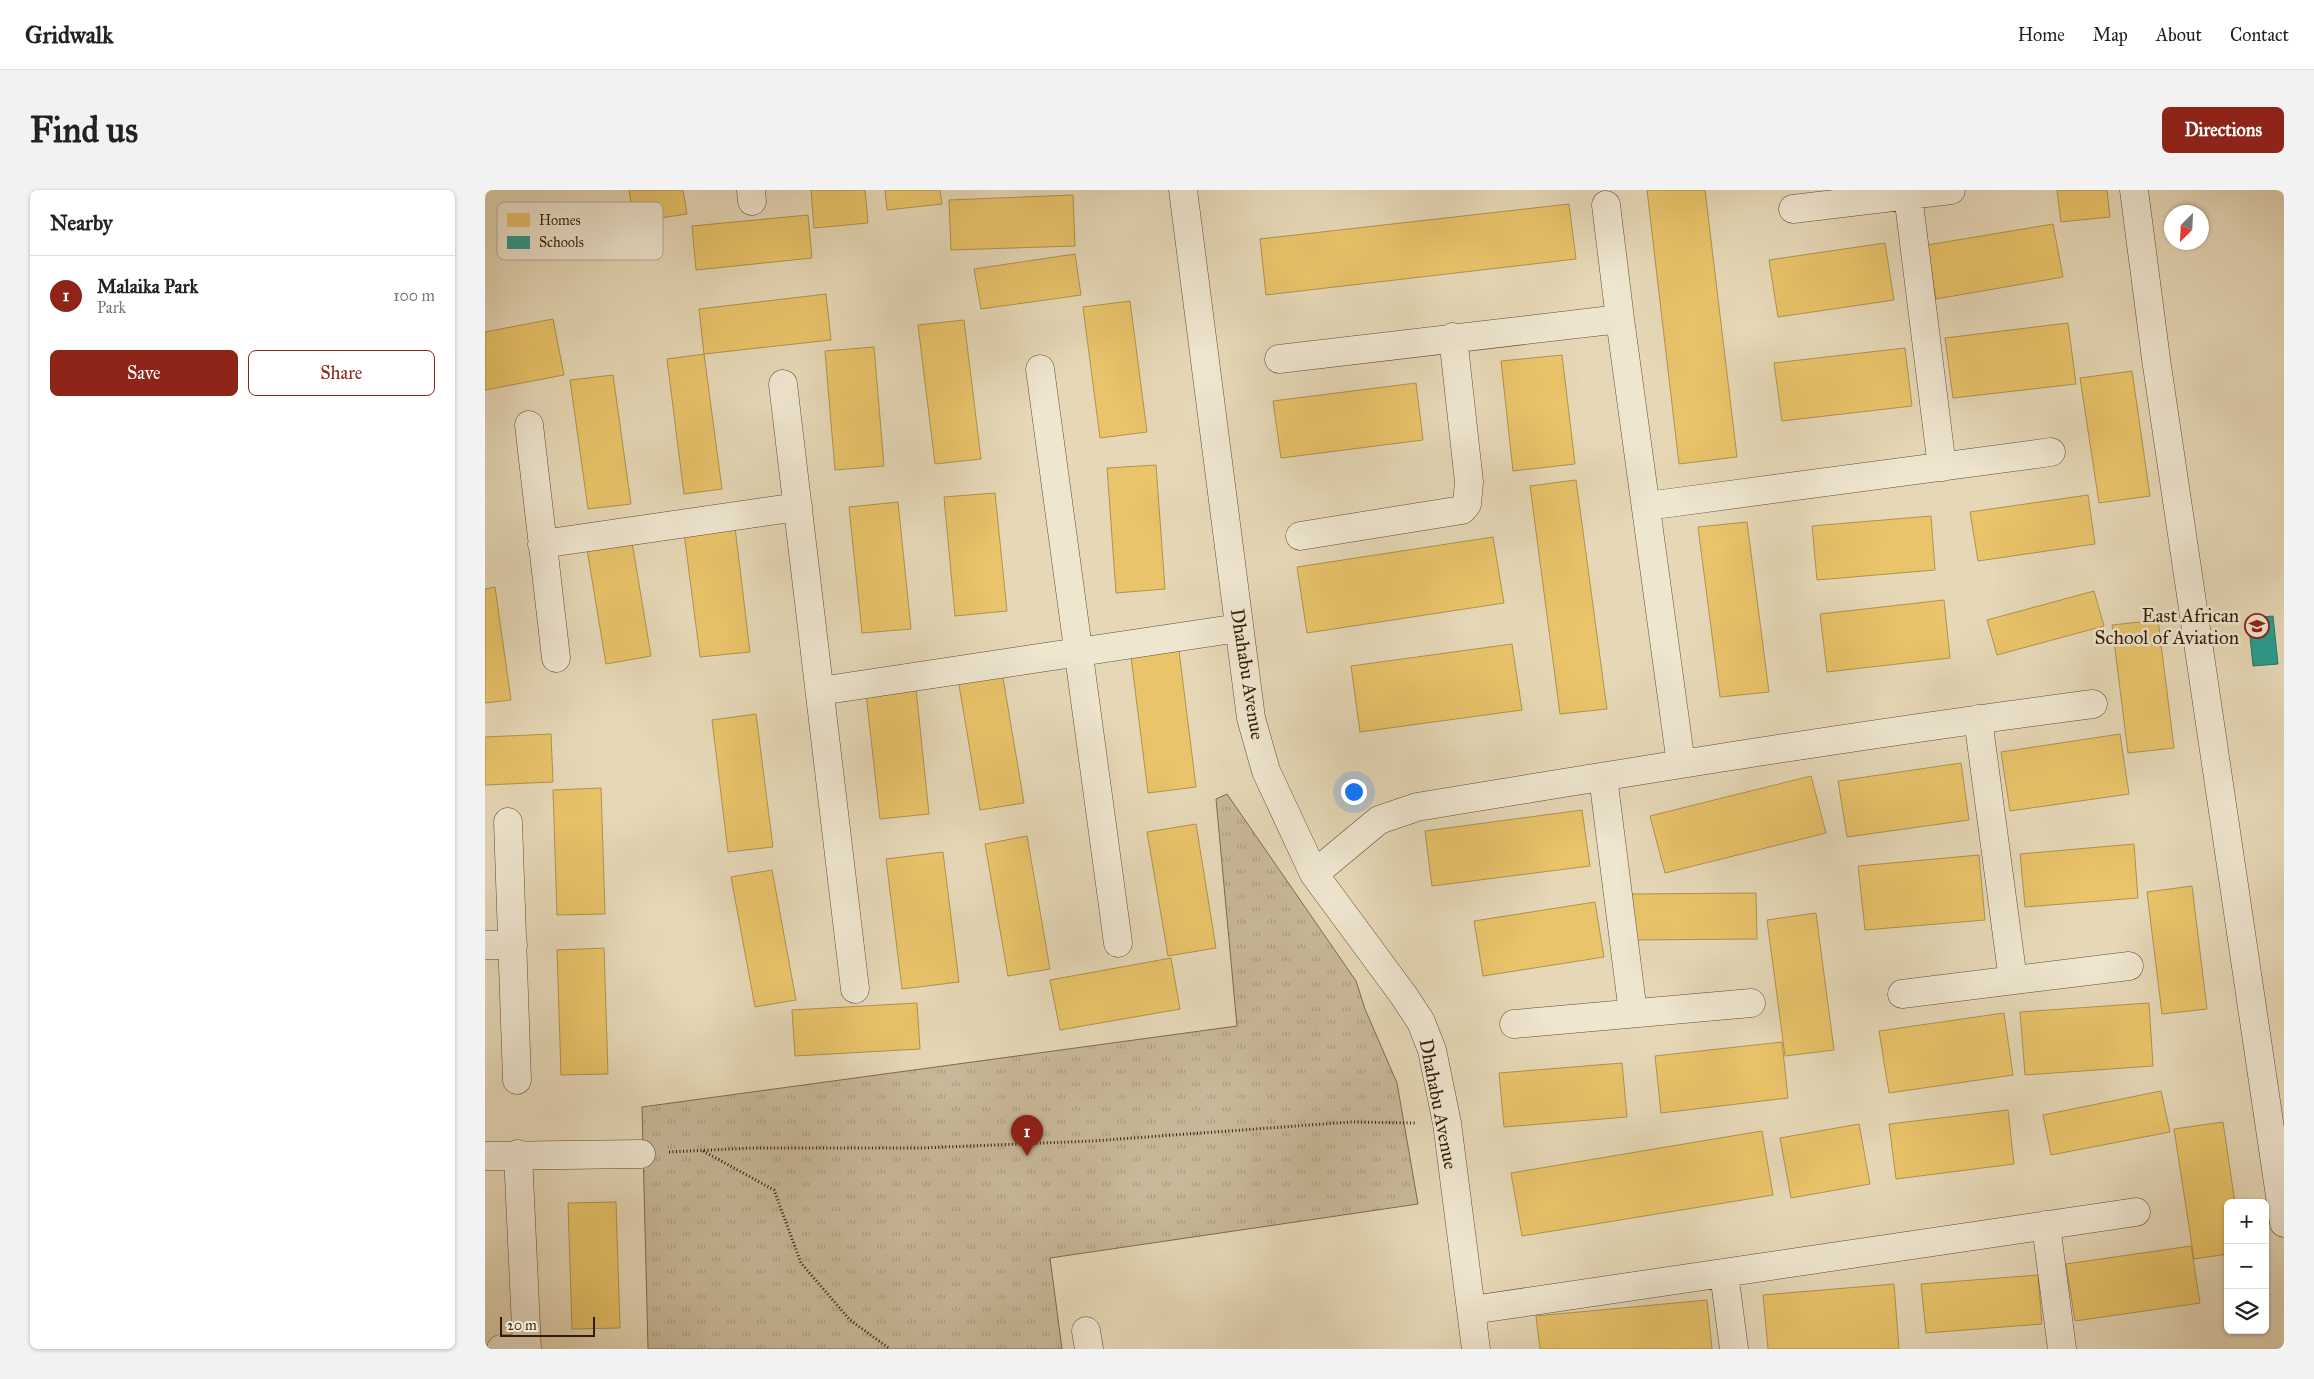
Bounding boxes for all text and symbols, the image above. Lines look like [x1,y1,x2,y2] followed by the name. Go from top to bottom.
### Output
[25,20,113,50] text: Gridwalk
[2018,24,2065,46] text: Home
[2093,24,2128,46] text: Map
[2156,24,2202,46] text: About
[2230,24,2289,46] text: Contact
[2162,107,2284,153] button: Directions
[30,109,138,152] text: Find us
[497,202,663,260] legend
[2164,205,2209,250] north arrow
[50,210,113,236] text: Nearby
[539,212,581,229] text: Homes
[539,234,584,251] text: Schools
[97,275,198,298] text: Malaika Park
[63,286,69,305] text: 1
[393,286,435,305] text: 100 m
[97,298,126,317] text: Park
[50,350,238,396] button: Save
[248,350,435,396] button: Share
[2094,604,2239,649] place label: East African School of Aviation
[1226,607,1269,741] street label: Dhahabu Avenue
[2244,613,2270,639] school or university icon: East African School of Aviation
[1341,779,1367,805] your location
[1415,1037,1462,1171] street label: Dhahabu Avenue
[1011,1115,1043,1156] pin: 1
[2224,1199,2269,1334] map controls
[2224,1199,2269,1244] button: +
[2224,1244,2269,1289] button: −
[2224,1289,2269,1334] button: layers
[500,1314,595,1337] scale bar
[507,1317,537,1334] text: 20 m

